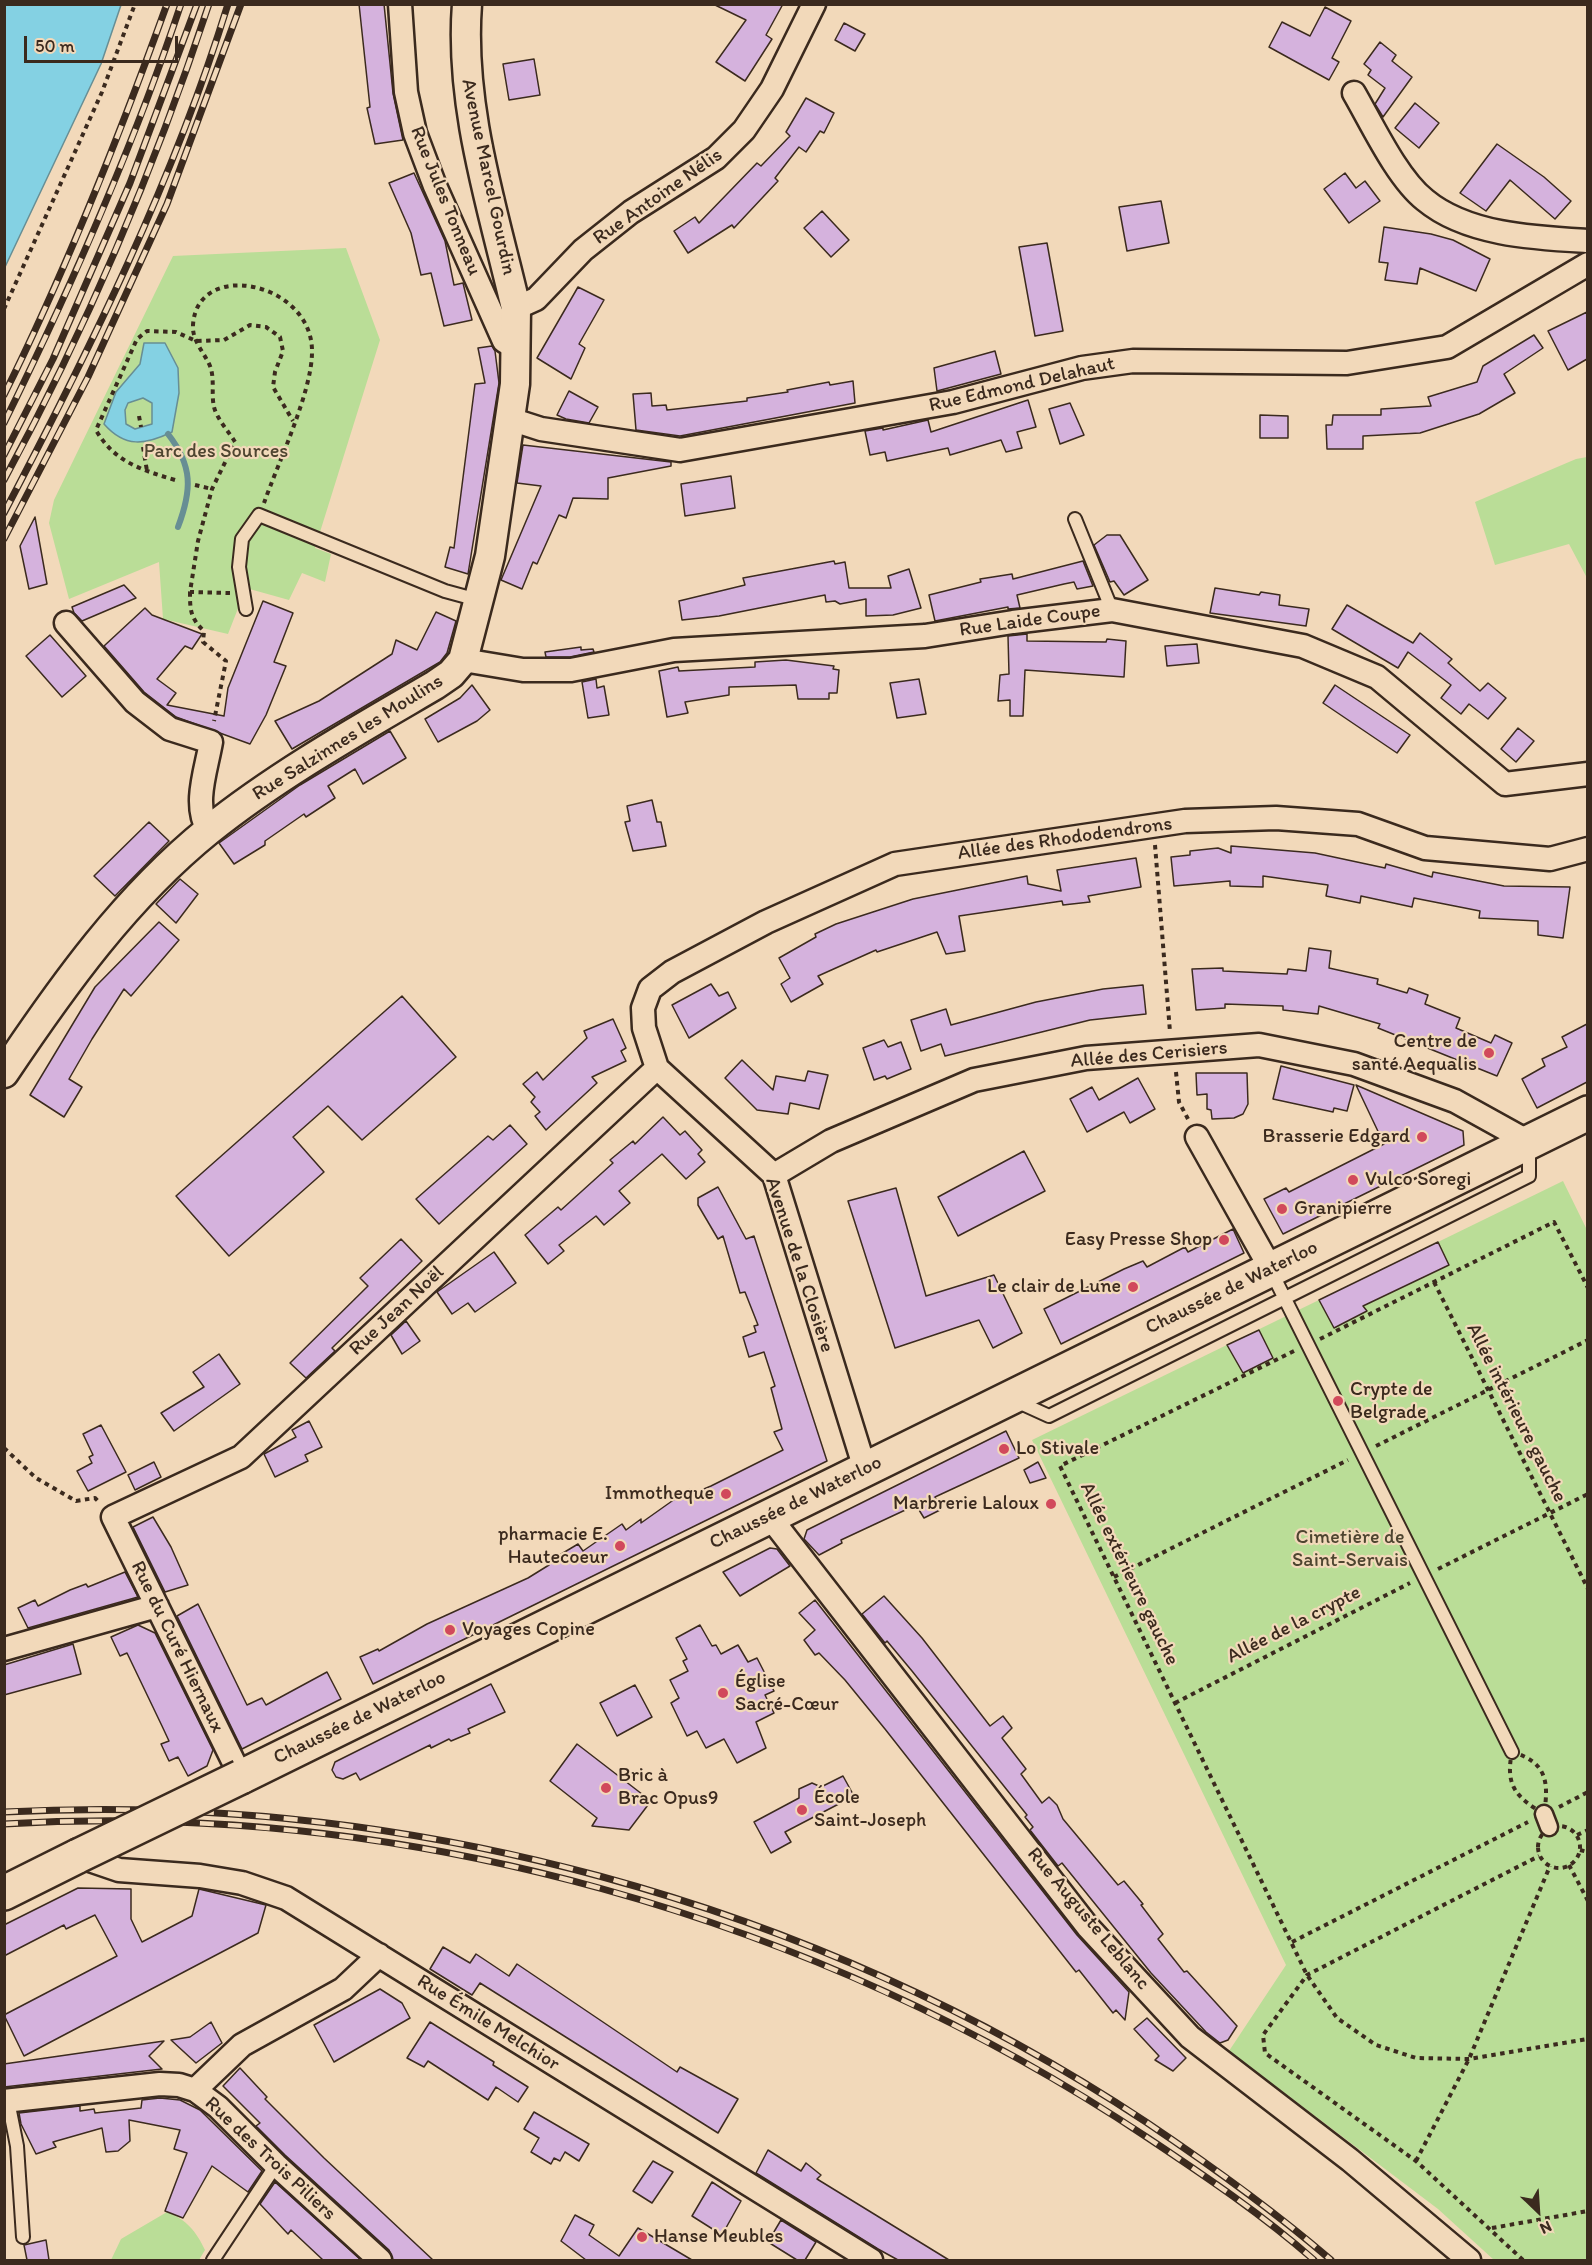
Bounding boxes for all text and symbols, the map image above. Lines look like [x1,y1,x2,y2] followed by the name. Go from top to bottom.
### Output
[27,24,182,62] scale bar
[35,35,75,57] text: 50 m
[455,77,521,277] street label: Avenue Marcel Gourdin
[404,123,486,279] street label: Rue Jules Tonneau
[589,143,727,251] street label: Rue Antoine Nélis
[927,352,1117,418] street label: Rue Edmond Delahaut
[144,440,288,464] park label: Parc des Sources
[958,599,1102,643] street label: Rue Laide Coupe
[248,669,448,807] street label: Rue Salzinnes les Moulins
[956,812,1174,866] street label: Allée des Rhododendrons
[1352,1030,1477,1077] place label: Centre de santé Aequalis
[1070,1036,1228,1074] street label: Allée des Cerisiers
[1482,1046,1496,1060] marker: Centre de santé Aequalis
[1263,1125,1410,1149] place label: Brasserie Edgard
[1415,1130,1429,1144] marker: Brasserie Edgard
[1365,1168,1471,1192] place label: Vulco Soregi
[1346,1173,1360,1187] marker: Vulco Soregi
[759,1175,839,1355] street label: Avenue de la Closière
[1294,1197,1392,1221] place label: Granipierre
[1275,1202,1289,1216] marker: Granipierre
[1065,1228,1212,1252] place label: Easy Presse Shop
[1217,1233,1231,1247] marker: Easy Presse Shop
[1142,1236,1322,1340] street label: Chaussée de Waterloo
[345,1261,449,1361] street label: Rue Jean Noël
[987,1275,1121,1299] place label: Le clair de Lune
[1126,1280,1140,1294] marker: Le clair de Lune
[1460,1319,1572,1507] street label: Allée intérieure gauche
[1350,1378,1433,1425] place label: Crypte de Belgrade
[1331,1394,1345,1408] marker: Crypte de Belgrade
[1016,1437,1099,1461] place label: Lo Stivale
[997,1442,1011,1456] marker: Lo Stivale
[706,1451,886,1555] street label: Chaussée de Waterloo
[1074,1478,1184,1670] street label: Allée extérieure gauche
[605,1482,714,1506] place label: Immotheque
[719,1487,733,1501] marker: Immotheque
[893,1492,1039,1516] place label: Marbrerie Laloux
[1044,1497,1058,1511] marker: Marbrerie Laloux
[498,1523,608,1570] place label: pharmacie E. Hautecoeur
[1292,1526,1408,1573] park label: Cimetière de Saint-Servais
[613,1539,627,1553] marker: pharmacie E. Hautecoeur
[125,1557,229,1737] street label: Rue du Curé Hiernaux
[1223,1581,1365,1669] street label: Allée de la crypte
[462,1618,595,1642] place label: Voyages Copine
[443,1623,457,1637] marker: Voyages Copine
[270,1666,450,1770] street label: Chaussée de Waterloo
[735,1670,839,1717] place label: Église Sacré-Cœur
[716,1686,730,1700] marker: Église Sacré-Cœur
[618,1764,718,1811] place label: Bric à Brac Opus9
[599,1781,613,1795] marker: Bric à Brac Opus9
[814,1786,926,1833] place label: École Saint-Joseph
[795,1803,809,1817] marker: École Saint-Joseph
[1021,1843,1155,1995] street label: Rue Auguste Leblanc
[412,1969,564,2077] street label: Rue Émile Melchior
[199,2092,341,2226] street label: Rue des Trois Piliers
[1508,2181,1568,2241] north arrow
[1537,2217,1555,2239] text: N
[654,2225,783,2249] place label: Hanse Meubles
[635,2230,649,2244] marker: Hanse Meubles

